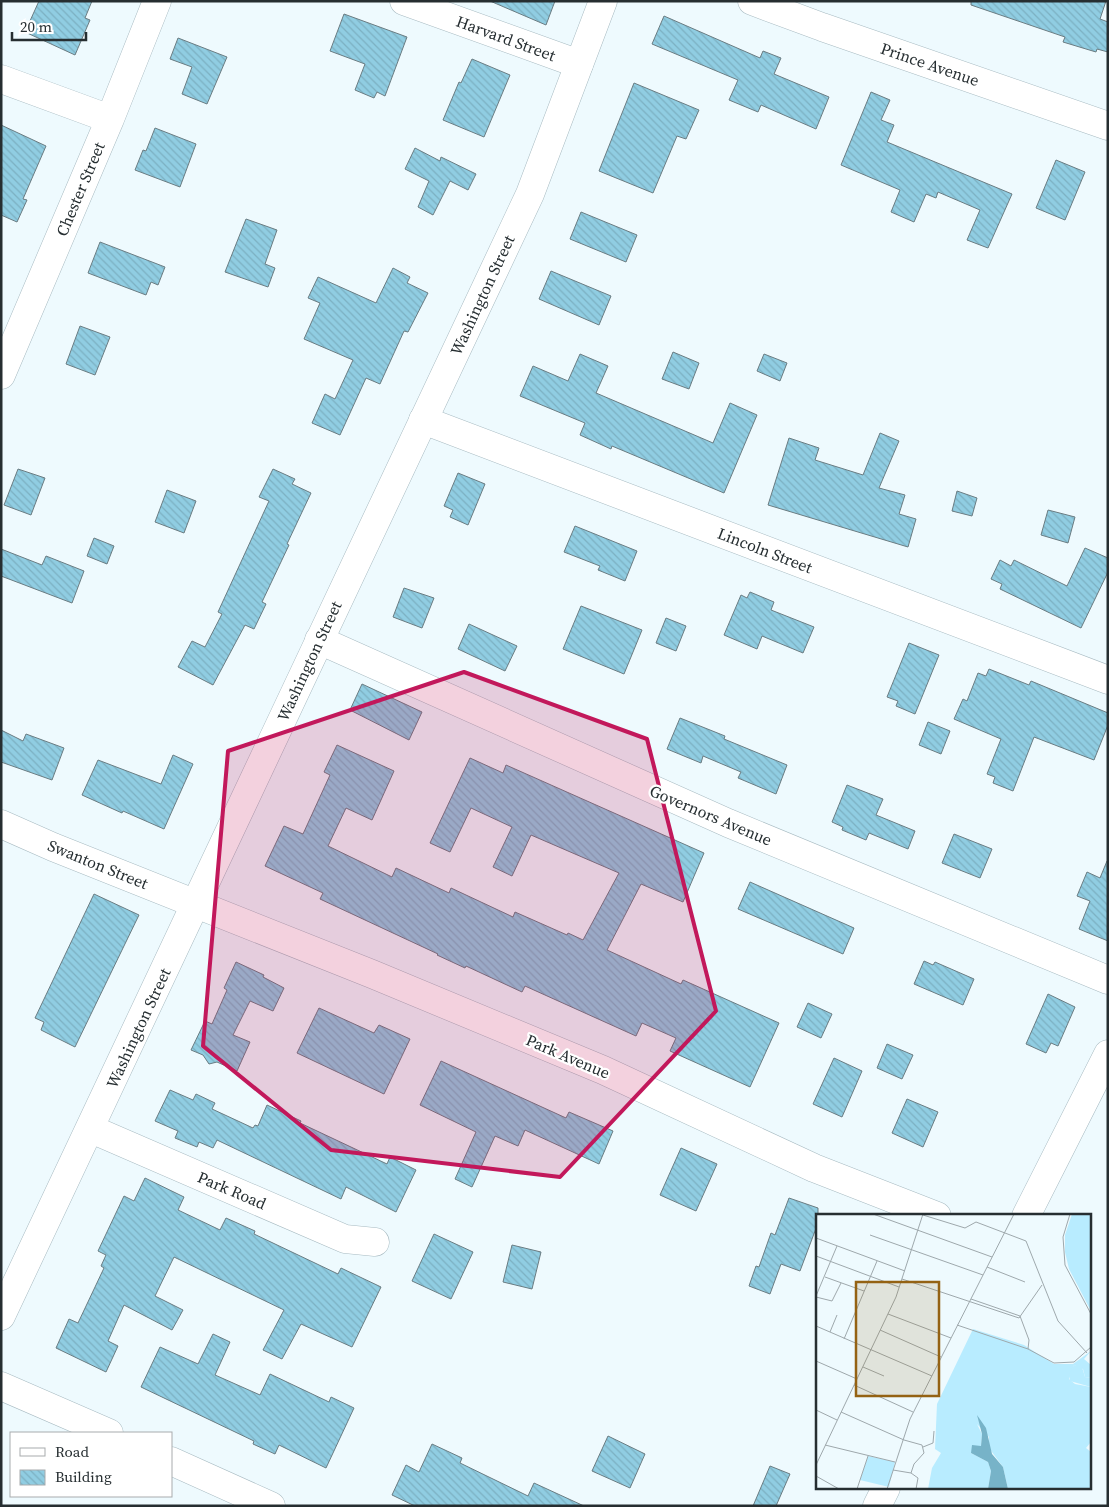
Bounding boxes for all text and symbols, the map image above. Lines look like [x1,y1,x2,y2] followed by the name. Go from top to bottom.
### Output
[12,10,86,42] scale bar
[453,10,559,66] street label: Harvard Street
[20,16,52,37] text: 20 m
[878,37,982,91] street label: Prince Avenue
[50,138,110,239] street label: Chester Street
[444,231,520,359] street label: Washington Street
[714,522,816,578] street label: Lincoln Street
[271,597,347,725] street label: Washington Street
[647,779,775,851] street label: Governors Avenue
[45,834,152,894] street label: Swanton Street
[100,964,176,1092] street label: Washington Street
[523,1028,613,1084] street label: Park Avenue
[194,1166,270,1214] street label: Park Road
[816,1214,1092,1490] inset map
[10,1432,172,1497] legend
[55,1441,89,1462] text: Road
[55,1466,112,1487] text: Building

